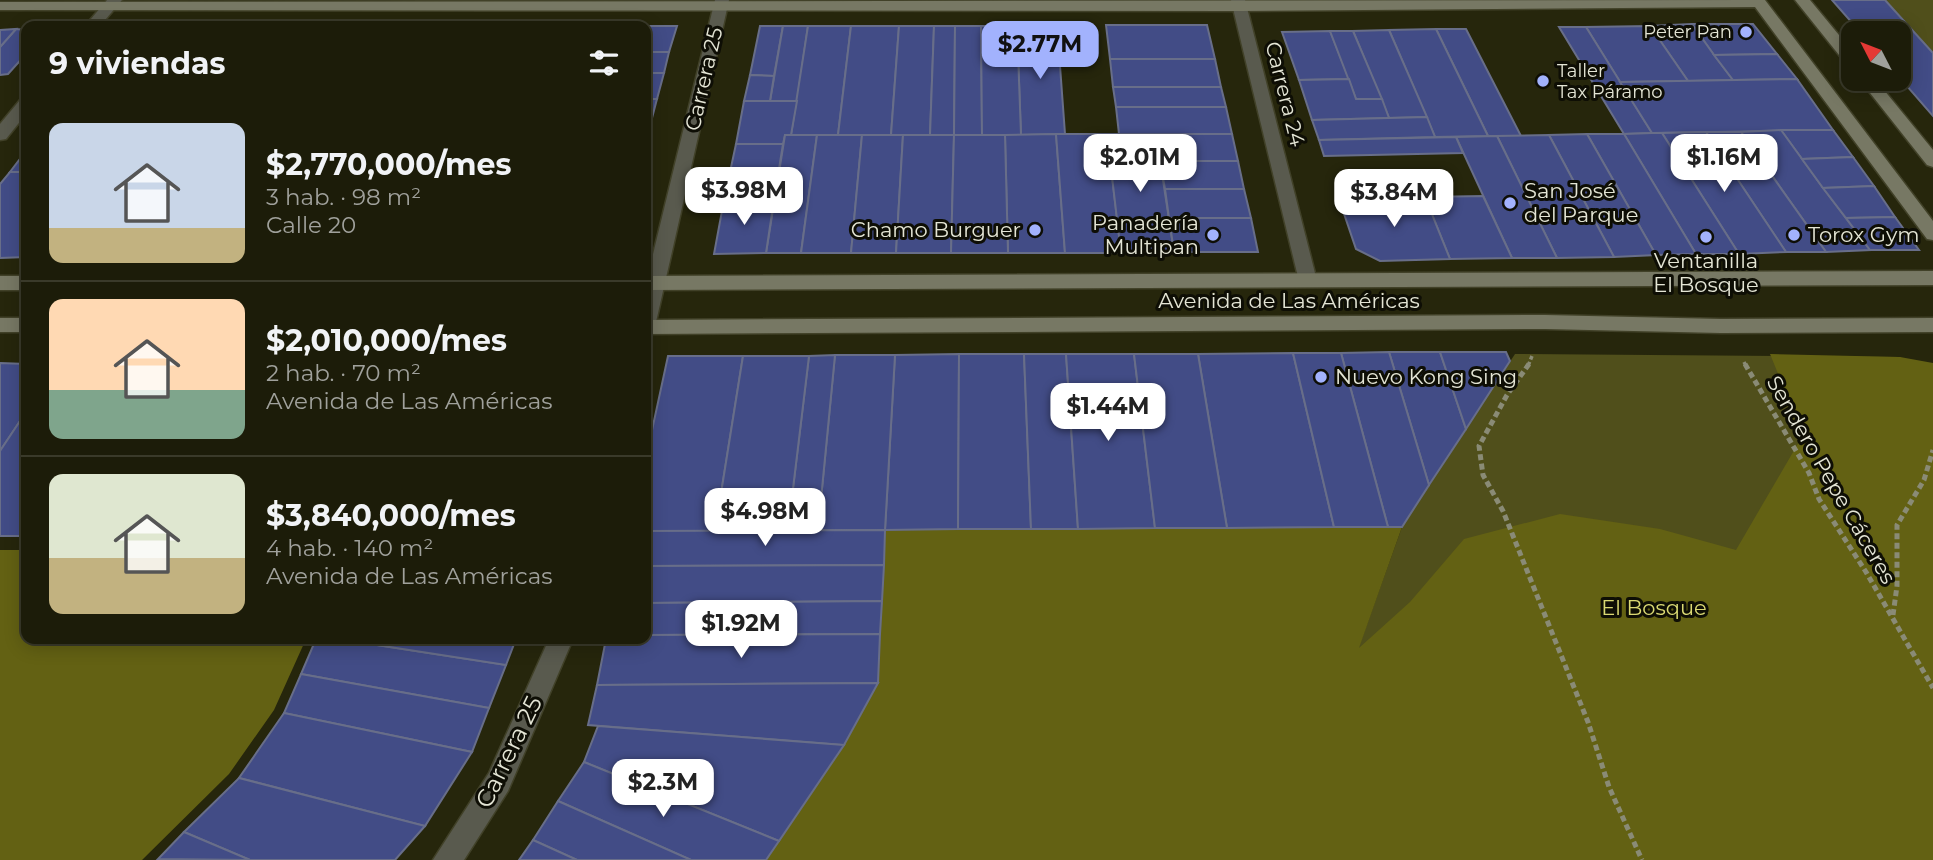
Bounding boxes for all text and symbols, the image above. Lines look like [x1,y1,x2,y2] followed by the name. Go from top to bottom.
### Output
[1643,21,1732,43] place label: Peter Pan
[1841,21,1911,91] north arrow
[1841,21,1911,91] map controls
[983,22,1097,81] pin: $2.77M
[1738,24,1754,40] marker: Peter Pan
[679,25,728,133] street label: Carrera 25
[998,30,1082,58] text: $2.77M
[1260,39,1311,149] street label: Carrera 24
[585,44,623,82] icon: filters
[49,45,226,82] text: 9 viviendas
[1557,60,1663,103] place label: Taller Tax Páramo
[1535,73,1551,89] marker: Taller Tax Páramo
[1083,134,1197,194] pin: $2.01M
[1667,134,1781,194] pin: $1.16M
[1100,143,1180,171] text: $2.01M
[1687,143,1761,171] text: $1.16M
[266,146,511,183] text: $2,770,000/mes
[105,151,189,235] icon: home
[687,168,801,227] pin: $3.98M
[1337,170,1451,229] pin: $3.84M
[701,176,787,204] text: $3.98M
[1350,178,1438,206] text: $3.84M
[1524,178,1638,227] place label: San José del Parque
[266,183,421,211] text: 3 hab. · 98 m²
[1502,195,1518,211] marker: San José del Parque
[1092,210,1199,259] place label: Panadería Multipan
[266,211,356,239] text: Calle 20
[851,217,1021,242] place label: Chamo Burguer
[1027,222,1043,238] marker: Chamo Burguer
[1808,222,1920,247] place label: Torox Gym
[1205,227,1221,243] marker: Panadería Multipan
[1786,227,1802,243] marker: Torox Gym
[1698,229,1714,245] marker: Ventanilla El Bosque
[1653,248,1759,297] place label: Ventanilla El Bosque
[1158,288,1420,313] street label: Avenida de Las Américas
[266,322,507,359] text: $2,010,000/mes
[105,327,189,411] icon: home
[266,359,421,387] text: 2 hab. · 70 m²
[1335,364,1517,389] place label: Nuevo Kong Sing
[1313,369,1329,385] marker: Nuevo Kong Sing
[1762,371,1901,588] street label: Sendero Pepe Cáceres
[1051,384,1165,443] pin: $1.44M
[266,387,552,415] text: Avenida de Las Américas
[1066,392,1150,420] text: $1.44M
[708,489,822,548] pin: $4.98M
[266,497,516,534] text: $3,840,000/mes
[720,497,810,525] text: $4.98M
[105,502,189,586] icon: home
[266,534,433,562] text: 4 hab. · 140 m²
[266,562,552,590] text: Avenida de Las Américas
[1601,595,1707,620] park label: El Bosque
[684,600,798,660] pin: $1.92M
[701,609,781,637] text: $1.92M
[469,691,548,812] street label: Carrera 25
[614,760,712,819] pin: $2.3M
[628,768,698,796] text: $2.3M

